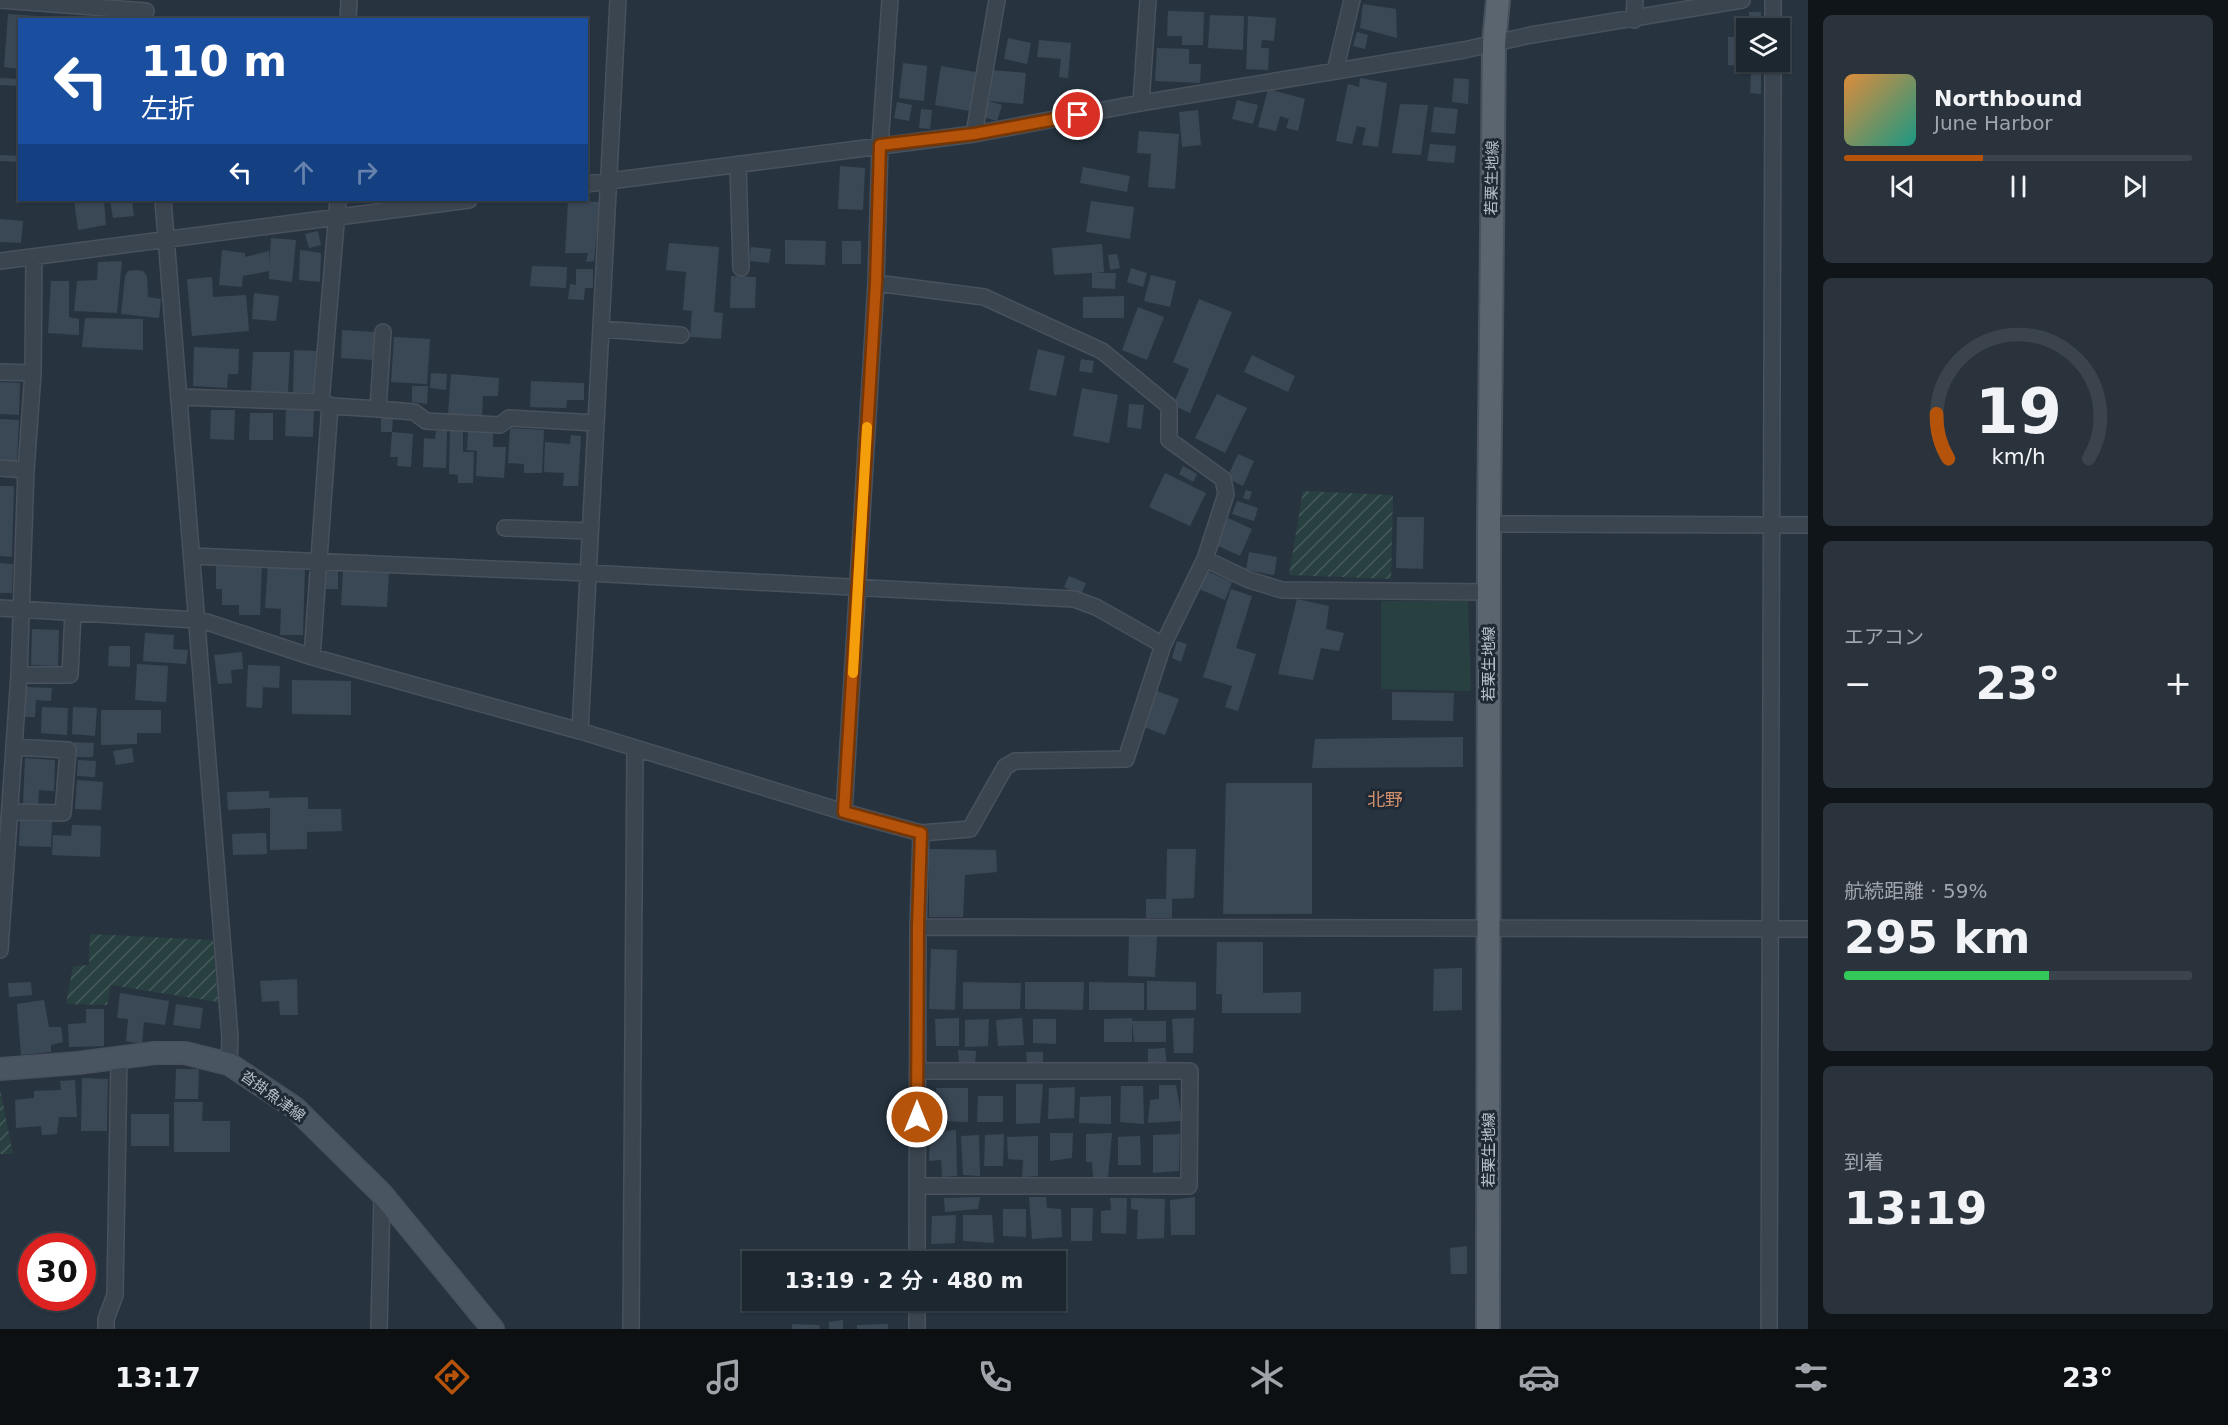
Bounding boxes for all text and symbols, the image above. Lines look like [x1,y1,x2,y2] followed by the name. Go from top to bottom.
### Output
[1736,18,1790,72] map controls
[1736,18,1790,72] button: layers
[141,37,287,86] text: 110 m
[42,42,120,120] icon: left
[1934,86,2083,111] text: Northbound
[1052,89,1103,140] pin
[141,93,195,124] text: 左折
[1061,98,1094,131] icon: arrive
[1934,111,2053,135] text: June Harbor
[1482,140,1502,216] street label: 若栗生地線
[224,156,257,189] icon: left
[287,156,320,189] icon: ahead
[350,156,383,189] icon: right
[1886,170,1919,203] icon: previous
[2002,170,2035,203] icon: pause
[2118,170,2151,203] icon: next
[1975,375,2061,448] text: 19
[1991,444,2045,469] text: km/h
[1844,625,1924,649] text: エアコン
[1480,626,1498,702] street label: 若栗生地線
[1975,657,2061,710] text: 23°
[1844,664,1872,703] text: −
[2164,664,2192,703] text: +
[1367,789,1403,810] district label: 北野
[1844,879,1988,903] text: 航続距離 · 59%
[1844,911,2030,964] text: 295 km
[237,1067,309,1125] street label: 沓掛魚津線
[885,1085,949,1149] position arrow
[1480,1112,1498,1188] street label: 若栗生地線
[1844,1150,1884,1174] text: 到着
[1844,1182,1987,1235] text: 13:19
[18,1233,96,1311] speed limit sign: 30
[785,1268,1023,1293] text: 13:19 · 2 分 · 480 m
[431,1356,473,1398] icon: directions
[703,1356,745,1398] icon: music
[974,1356,1016,1398] icon: phone
[1246,1356,1288,1398] icon: climate
[1518,1356,1560,1398] icon: car
[1790,1356,1832,1398] icon: filters
[115,1362,201,1393] text: 13:17
[2062,1362,2113,1393] text: 23°

